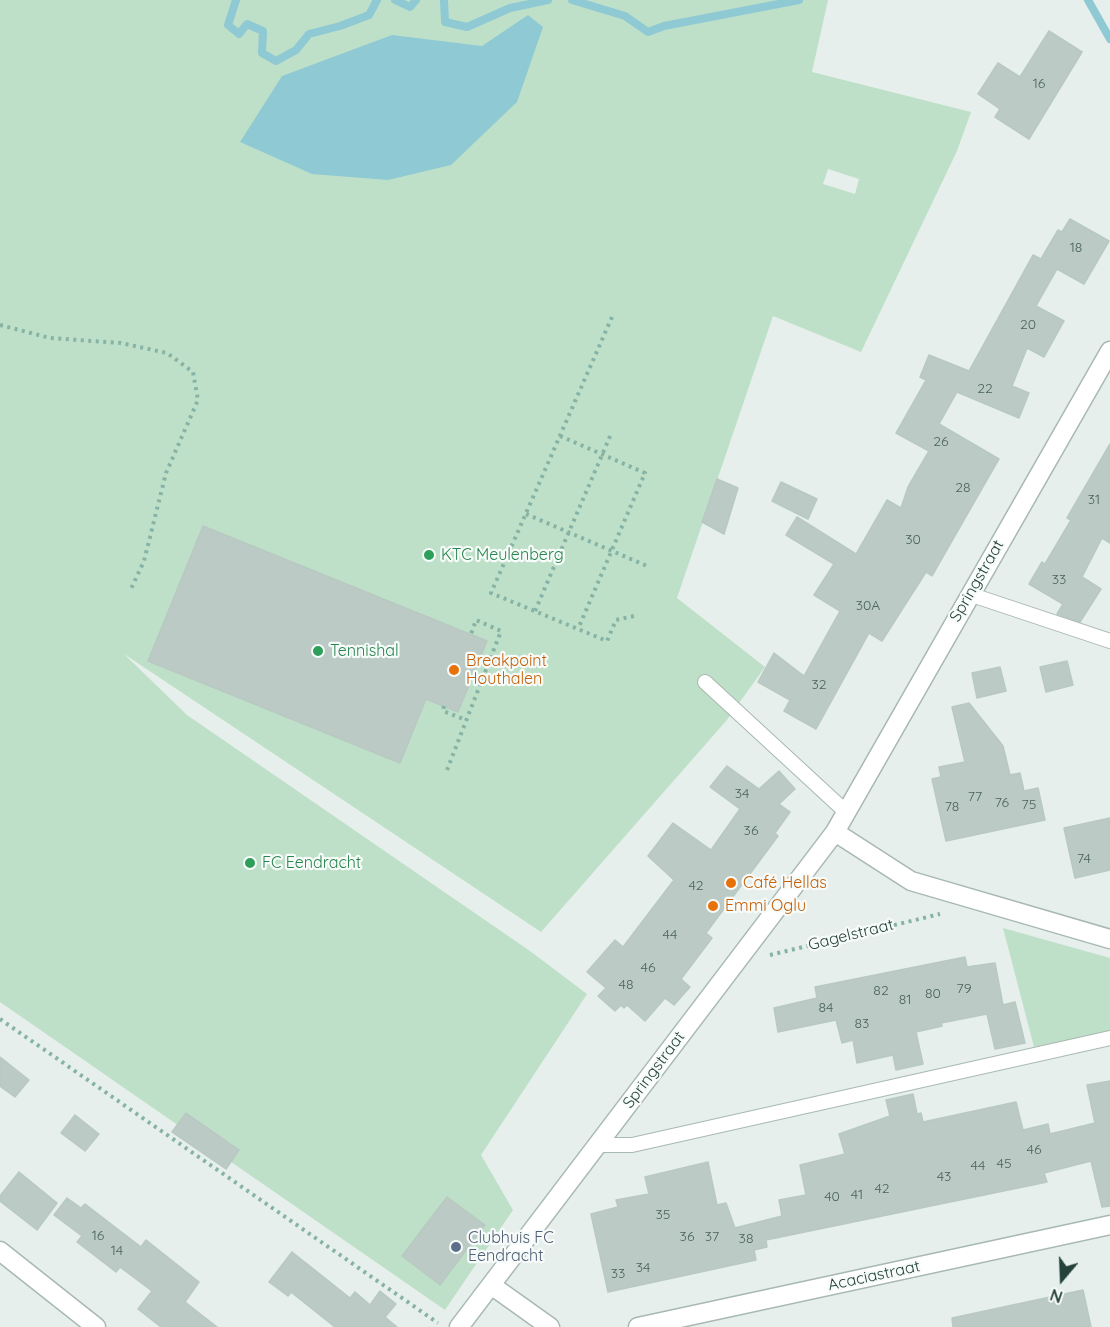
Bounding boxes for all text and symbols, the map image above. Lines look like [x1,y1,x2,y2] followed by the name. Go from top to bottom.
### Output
[1033,76,1045,92] house number: 16
[1070,240,1082,256] house number: 18
[1020,317,1036,333] house number: 20
[977,381,993,397] house number: 22
[933,434,949,450] house number: 26
[955,480,971,496] house number: 28
[1088,492,1100,508] house number: 31
[905,532,921,548] house number: 30
[946,537,1008,625] street label: Springstraat
[441,545,564,565] place label: KTC Meulenberg
[422,548,436,562] marker: KTC Meulenberg
[1052,572,1066,588] house number: 33
[856,598,880,614] house number: 30A
[330,641,399,661] place label: Tennishal
[311,644,325,658] marker: Tennishal
[466,651,547,689] place label: Breakpoint Houthalen
[447,663,461,677] marker: Breakpoint Houthalen
[811,677,827,693] house number: 32
[735,786,749,802] house number: 34
[968,789,982,805] house number: 77
[995,795,1009,811] house number: 76
[1022,797,1036,813] house number: 75
[945,799,959,815] house number: 78
[744,823,758,839] house number: 36
[1077,851,1091,867] house number: 74
[262,853,361,873] place label: FC Eendracht
[243,856,257,870] marker: FC Eendracht
[743,873,827,893] place label: Café Hellas
[724,876,738,890] marker: Café Hellas
[688,878,704,894] house number: 42
[725,896,806,916] place label: Emmi Oglu
[706,899,720,913] marker: Emmi Oglu
[806,915,896,955] street label: Gagelstraat
[663,927,677,943] house number: 44
[641,960,655,976] house number: 46
[619,977,633,993] house number: 48
[957,981,971,997] house number: 79
[873,983,889,999] house number: 82
[925,986,941,1002] house number: 80
[899,992,911,1008] house number: 81
[819,1000,833,1016] house number: 84
[855,1016,869,1032] house number: 83
[619,1028,689,1112] street label: Springstraat
[1027,1142,1041,1158] house number: 46
[996,1156,1012,1172] house number: 45
[971,1158,985,1174] house number: 44
[937,1169,951,1185] house number: 43
[874,1181,890,1197] house number: 42
[851,1187,863,1203] house number: 41
[824,1189,840,1205] house number: 40
[656,1207,670,1223] house number: 35
[92,1228,104,1244] house number: 16
[468,1228,554,1266] place label: Clubhuis FC Eendracht
[680,1229,694,1245] house number: 36
[705,1229,719,1245] house number: 37
[739,1231,753,1247] house number: 38
[449,1240,463,1254] marker: Clubhuis FC Eendracht
[111,1243,123,1259] house number: 14
[1032,1249,1092,1309] north arrow
[826,1257,922,1295] street label: Acaciastraat
[636,1260,650,1276] house number: 34
[611,1266,625,1282] house number: 33
[1047,1285,1065,1307] text: N

